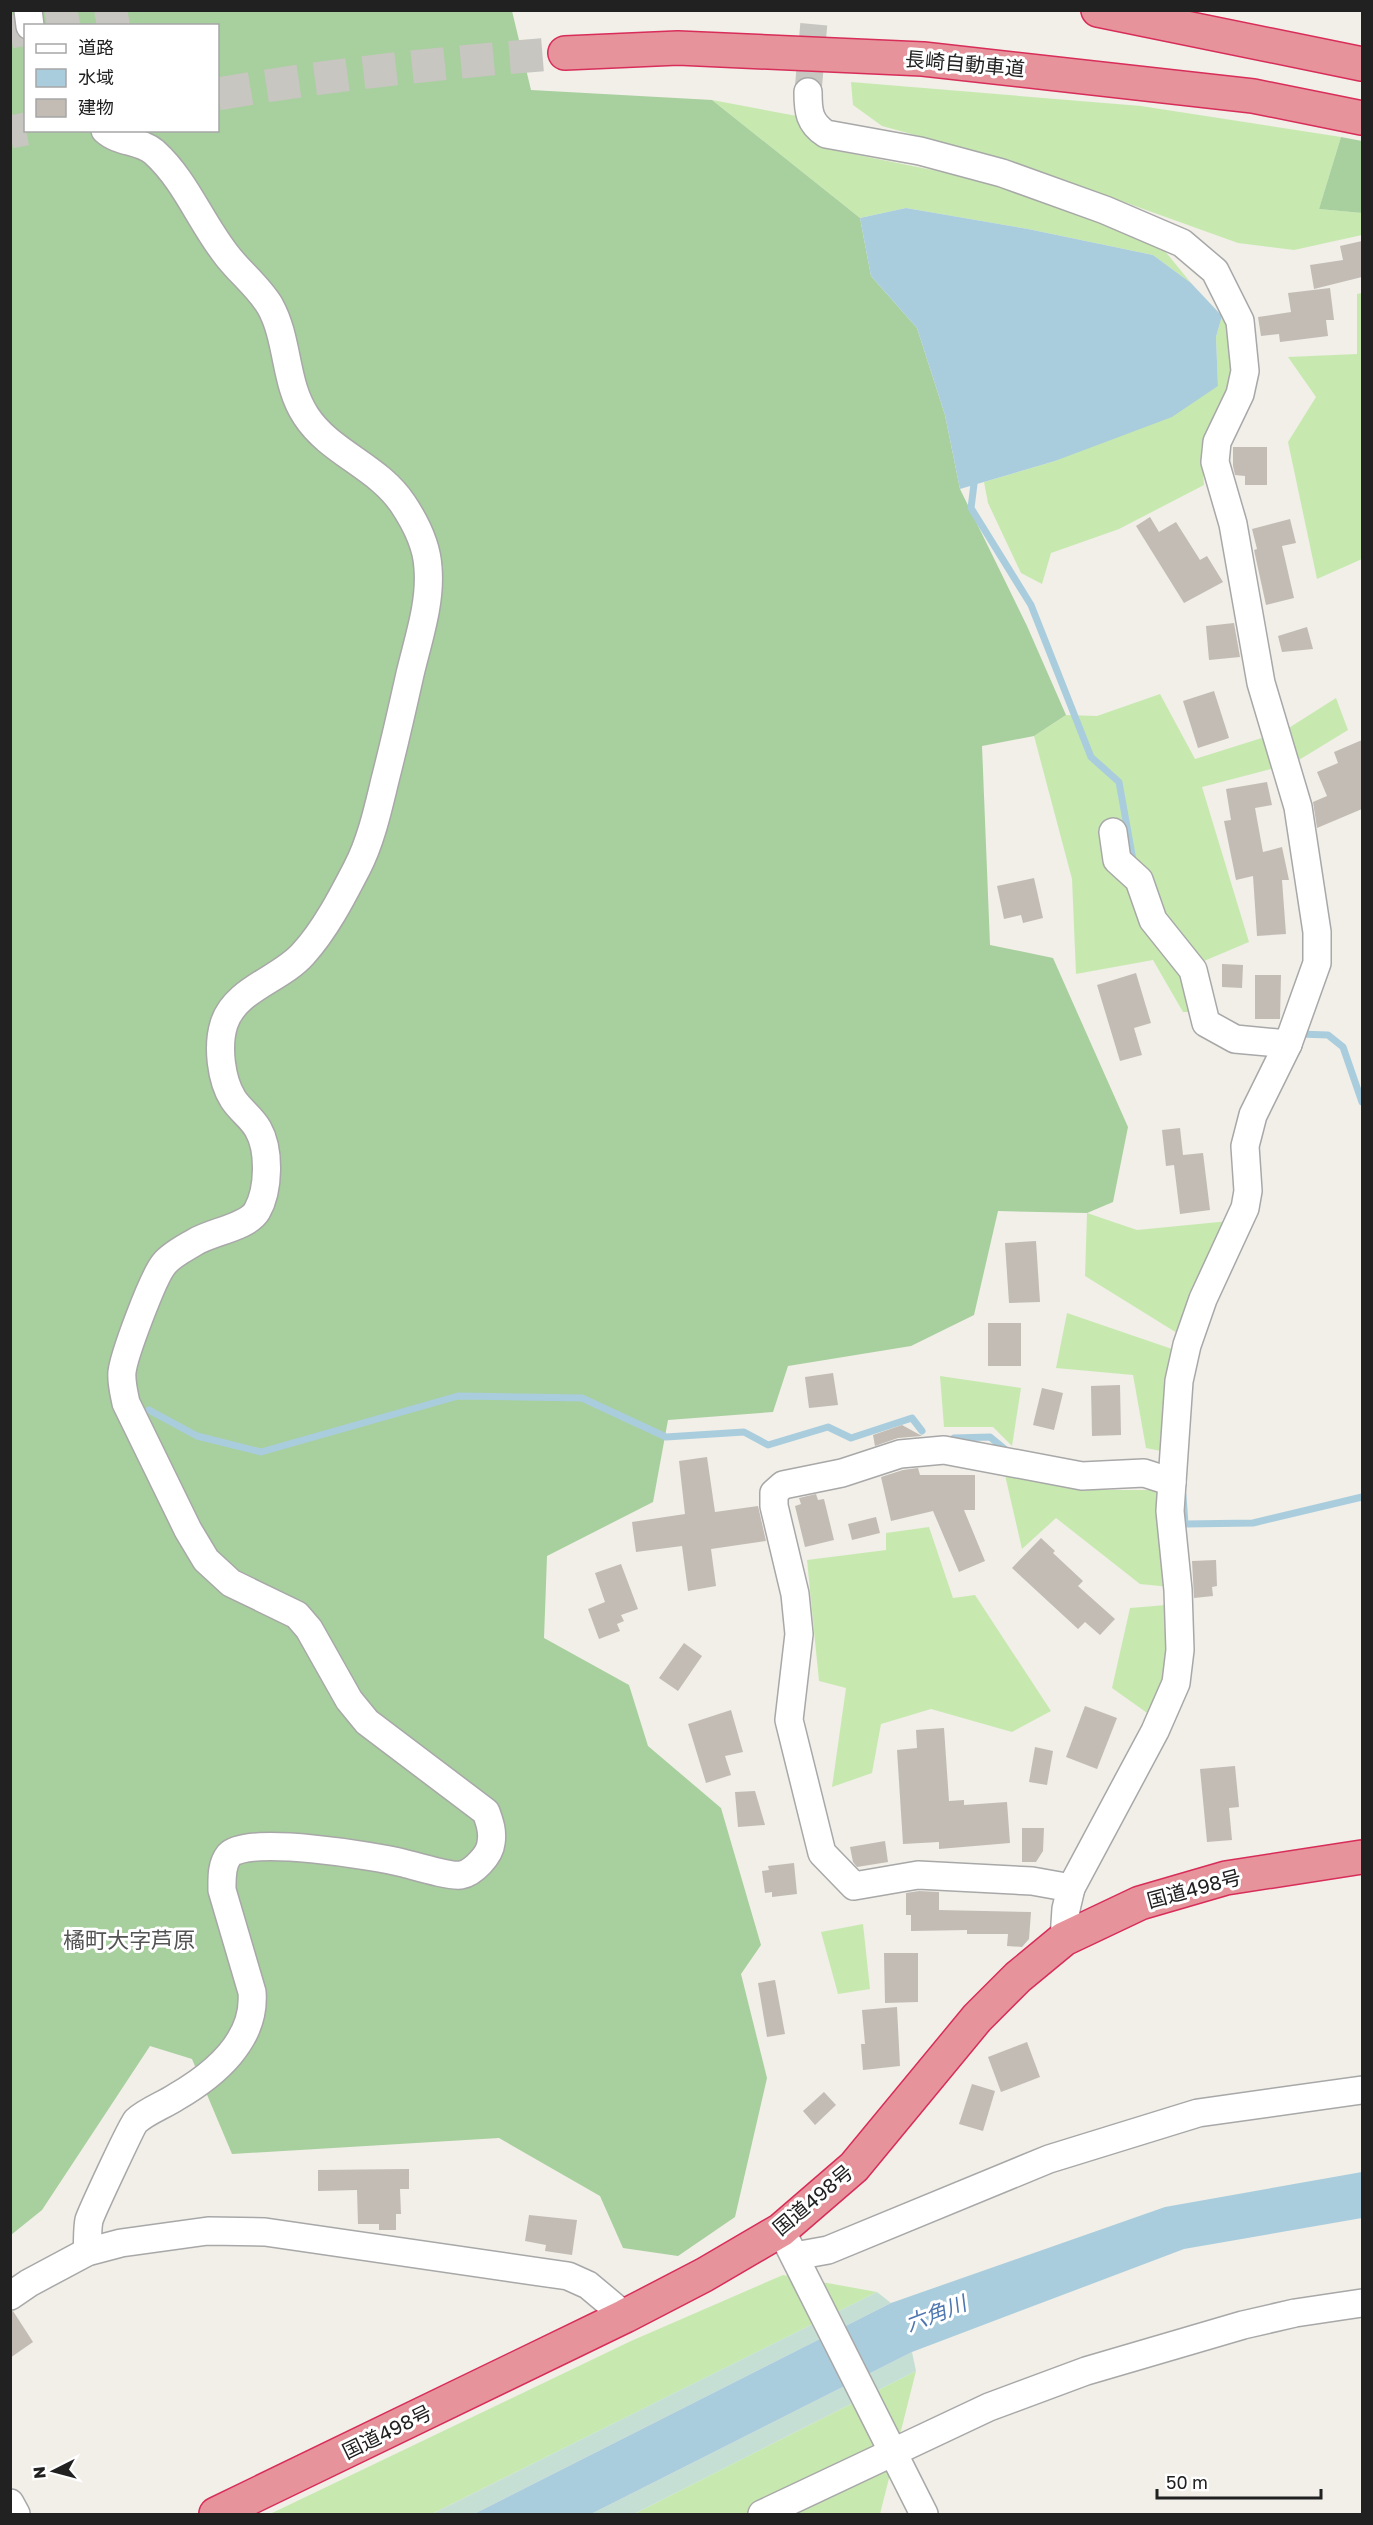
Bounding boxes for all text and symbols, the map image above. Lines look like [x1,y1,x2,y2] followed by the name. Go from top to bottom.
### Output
[24,24,219,132] legend
[78,36,114,58] text: 道路
[904,46,1026,80] street label: 長崎自動車道
[78,66,114,88] text: 水域
[78,96,114,118] text: 建物
[1144,1864,1243,1912] street label: 国道498号
[63,1926,195,1953] district label: 橘町大字芦原
[768,2159,857,2239] street label: 国道498号
[902,2289,972,2336] water label: 六角川
[338,2399,435,2463] street label: 国道498号
[24,2441,84,2501] north arrow
[1157,2462,1320,2500] scale bar
[29,2465,50,2480] text: N
[1166,2471,1208,2493] text: 50 m

